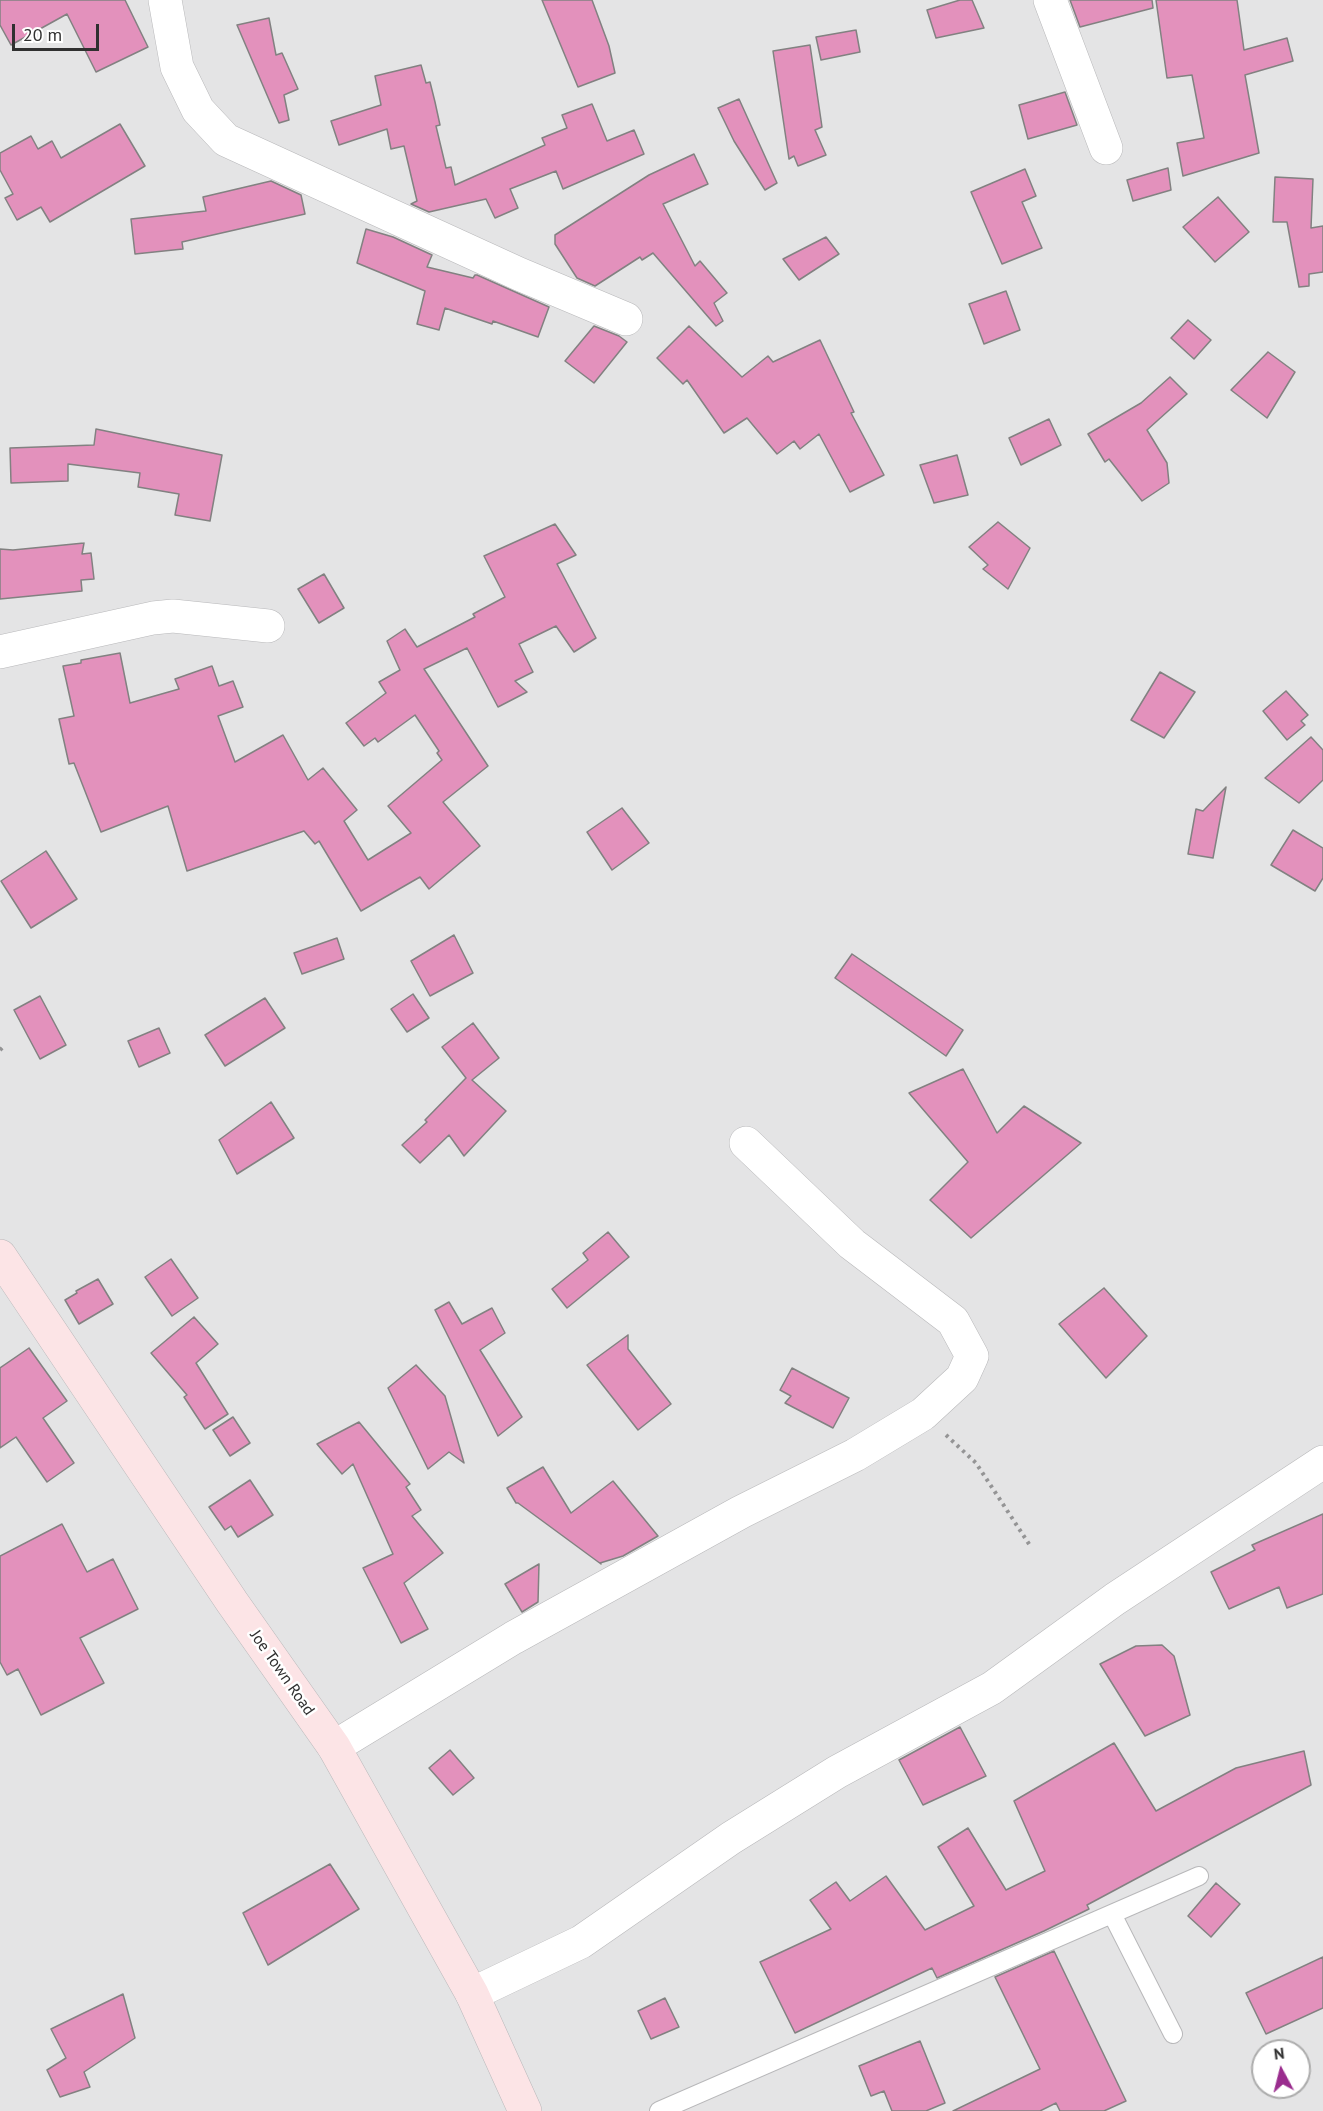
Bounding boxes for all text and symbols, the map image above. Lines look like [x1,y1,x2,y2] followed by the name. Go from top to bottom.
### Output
[15,12,102,50] scale bar
[23,23,62,46] text: 20 m
[246,1627,318,1719] street label: Joe Town Road
[1251,2039,1311,2099] north arrow
[1273,2043,1285,2064] text: N

